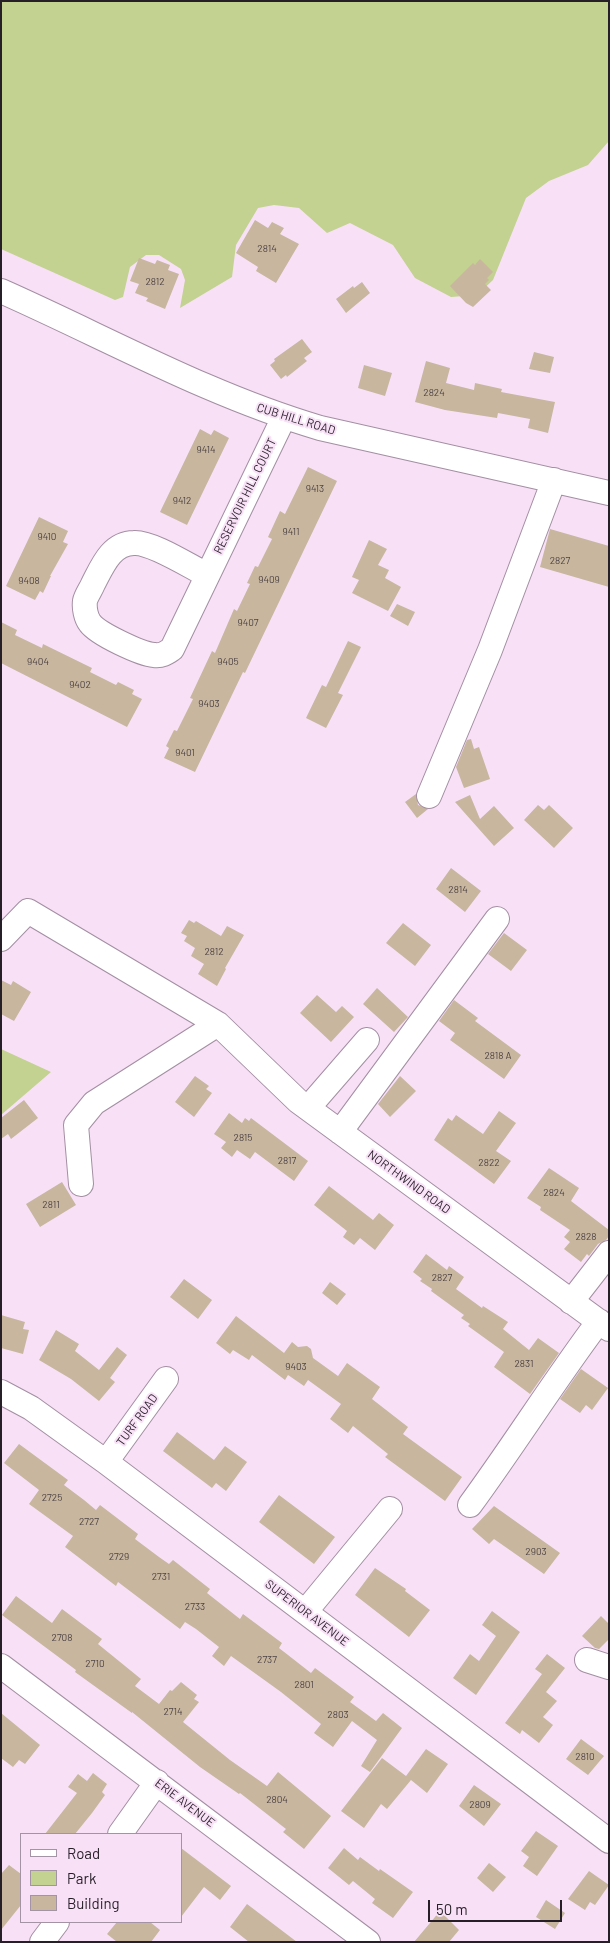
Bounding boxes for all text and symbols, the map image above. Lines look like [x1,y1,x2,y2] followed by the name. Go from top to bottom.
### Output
[257,243,277,255] house number: 2814
[145,276,165,288] house number: 2812
[423,387,445,399] house number: 2824
[255,400,337,438] street label: CUB HILL ROAD
[211,436,279,556] street label: RESERVOIR HILL COURT
[197,444,215,456] house number: 9414
[306,483,324,495] house number: 9413
[173,495,191,507] house number: 9412
[283,526,299,538] house number: 9411
[38,531,56,543] house number: 9410
[550,555,570,567] house number: 2827
[258,574,280,586] house number: 9409
[18,575,40,587] house number: 9408
[237,617,259,629] house number: 9407
[27,656,49,668] house number: 9404
[217,656,239,668] house number: 9405
[69,679,91,691] house number: 9402
[198,698,220,710] house number: 9403
[175,747,195,759] house number: 9401
[448,884,468,896] house number: 2814
[204,946,224,958] house number: 2812
[484,1050,512,1062] house number: 2818 A
[234,1132,252,1144] house number: 2815
[365,1147,453,1217] street label: NORTHWIND ROAD
[278,1155,296,1167] house number: 2817
[478,1157,500,1169] house number: 2822
[543,1187,565,1199] house number: 2824
[42,1199,60,1211] house number: 2811
[575,1231,597,1243] house number: 2828
[432,1272,452,1284] house number: 2827
[514,1358,534,1370] house number: 2831
[285,1361,307,1373] house number: 9403
[113,1391,161,1449] street label: TURF ROAD
[42,1492,62,1504] house number: 2725
[79,1516,99,1528] house number: 2727
[525,1546,547,1558] house number: 2903
[109,1551,129,1563] house number: 2729
[152,1571,170,1583] house number: 2731
[262,1577,352,1649] street label: SUPERIOR AVENUE
[185,1601,205,1613] house number: 2733
[52,1632,72,1644] house number: 2708
[257,1654,277,1666] house number: 2737
[85,1658,105,1670] house number: 2710
[294,1679,314,1691] house number: 2801
[163,1706,183,1718] house number: 2714
[327,1709,349,1721] house number: 2803
[575,1751,595,1763] house number: 2810
[152,1776,218,1830] street label: ERIE AVENUE
[266,1794,288,1806] house number: 2804
[469,1799,491,1811] house number: 2809
[20,1833,182,1923] legend
[67,1844,100,1862] text: Road
[67,1869,96,1887] text: Park
[430,1890,564,1922] scale bar
[67,1894,120,1912] text: Building
[436,1900,468,1918] text: 50 m

